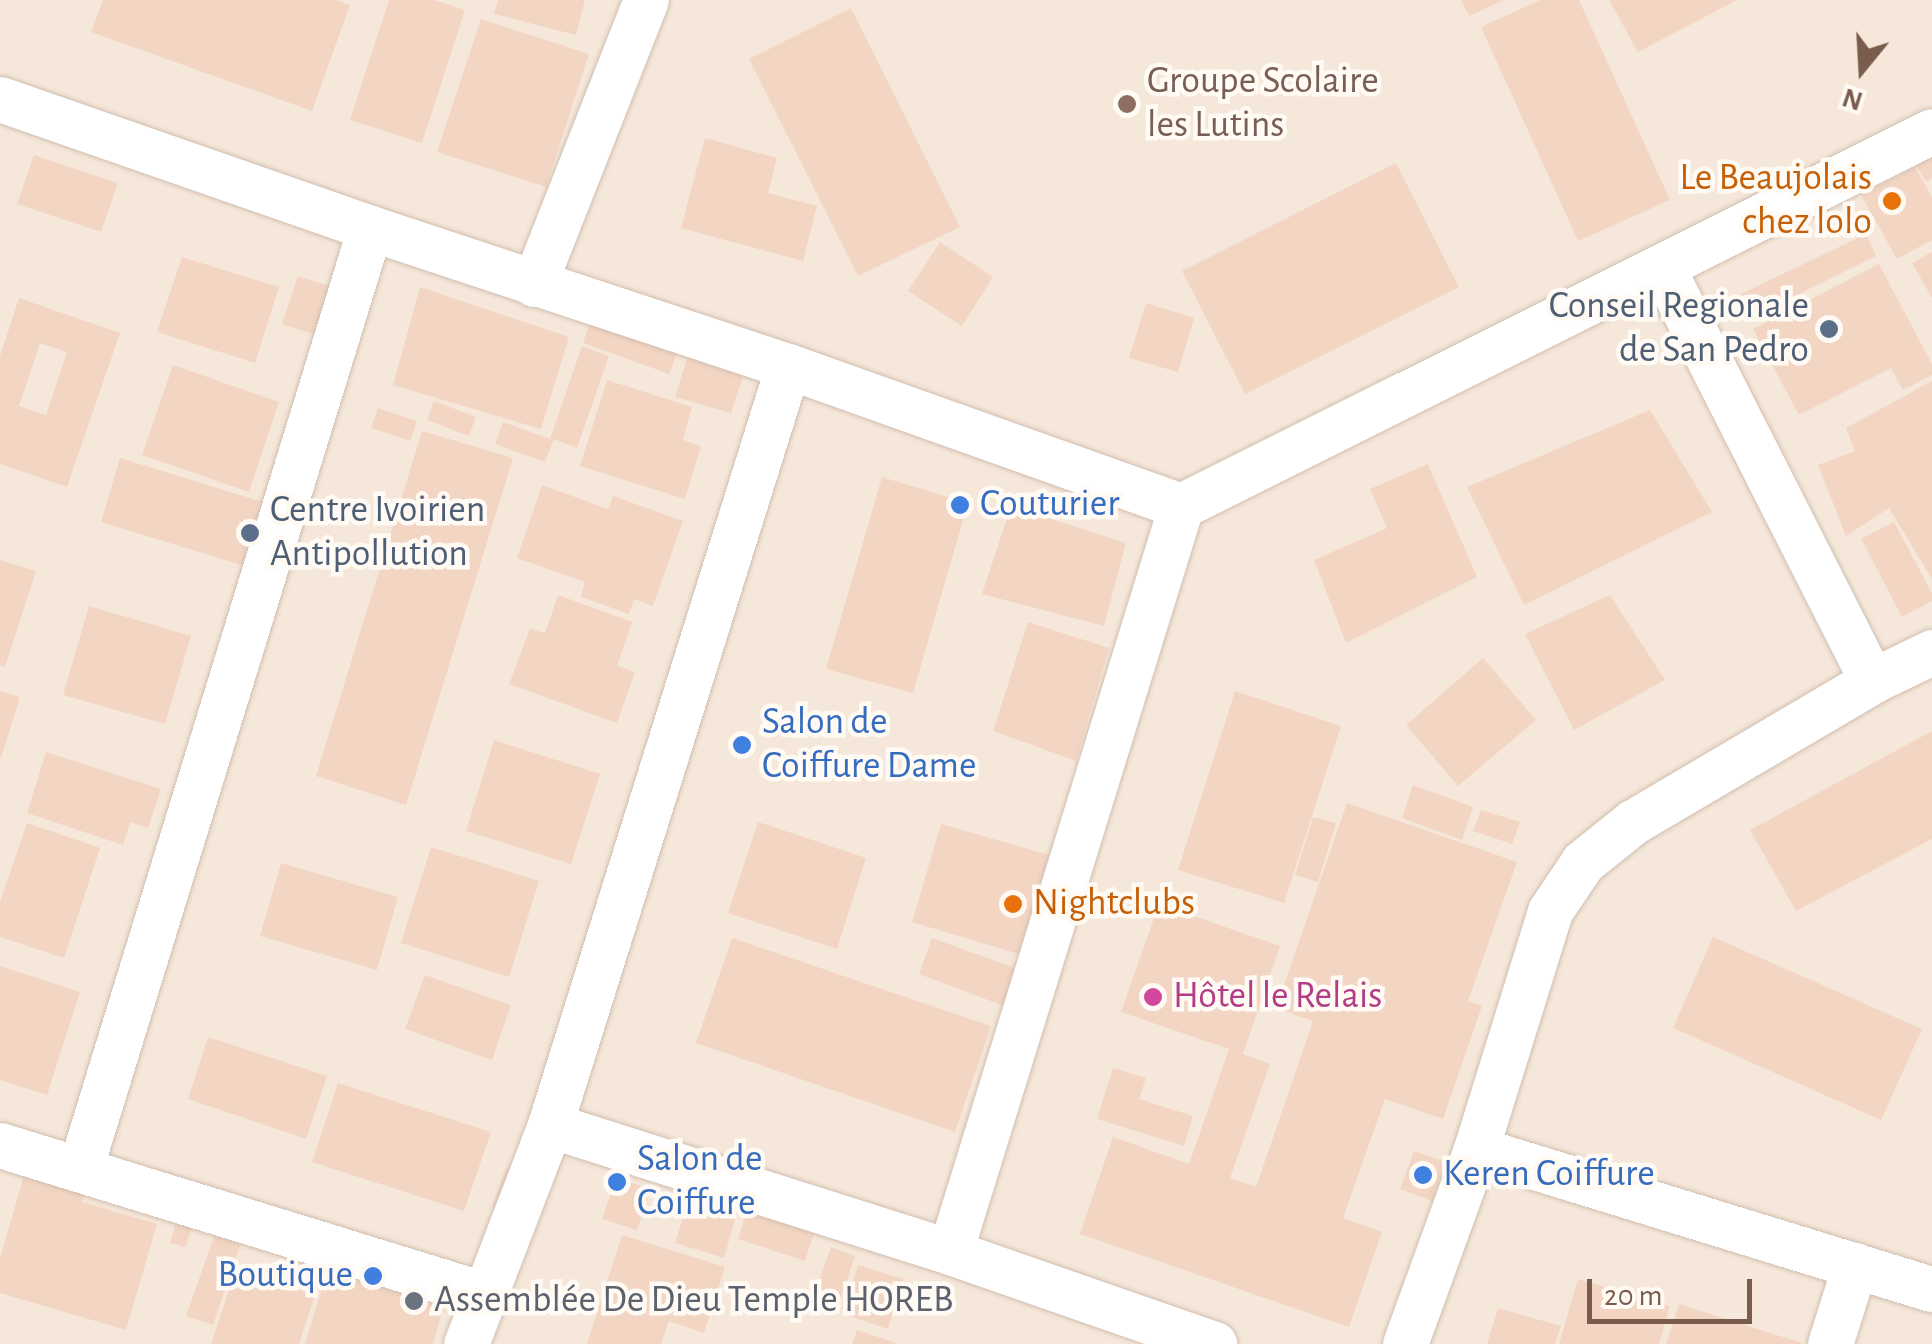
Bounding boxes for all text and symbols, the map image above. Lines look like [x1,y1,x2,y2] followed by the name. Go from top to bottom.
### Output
[1812,20,1912,120] north arrow
[1147,59,1379,148] place label: Groupe Scolaire les Lutins
[1839,82,1866,115] text: N
[1116,93,1138,115] marker: Groupe Scolaire les Lutins
[1680,156,1872,245] place label: Le Beaujolais chez lolo
[1881,190,1903,212] marker: Le Beaujolais chez lolo
[1549,284,1809,373] place label: Conseil Regionale de San Pedro
[1818,318,1840,340] marker: Conseil Regionale de San Pedro
[980,482,1119,528] place label: Couturier
[270,488,485,578] place label: Centre Ivoirien Antipollution
[949,494,971,516] marker: Couturier
[239,522,261,544] marker: Centre Ivoirien Antipollution
[762,700,977,789] place label: Salon de Coiffure Dame
[731,734,753,756] marker: Salon de Coiffure Dame
[1033,881,1195,927] place label: Nightclubs
[1002,893,1024,915] marker: Nightclubs
[1173,974,1382,1020] place label: Hôtel le Relais
[1142,986,1164,1008] marker: Hôtel le Relais
[637,1137,762,1226] place label: Salon de Coiffure
[1443,1152,1655,1198] place label: Keren Coiffure
[1412,1164,1434,1186] marker: Keren Coiffure
[606,1171,628,1193] marker: Salon de Coiffure
[217,1253,353,1299] place label: Boutique
[1592,1259,1757,1321] scale bar
[362,1265,384,1287] marker: Boutique
[434,1278,953,1324] place label: Assemblée De Dieu Temple HOREB
[1604,1281,1662,1311] text: 20 m
[403,1290,425,1312] marker: Assemblée De Dieu Temple HOREB

